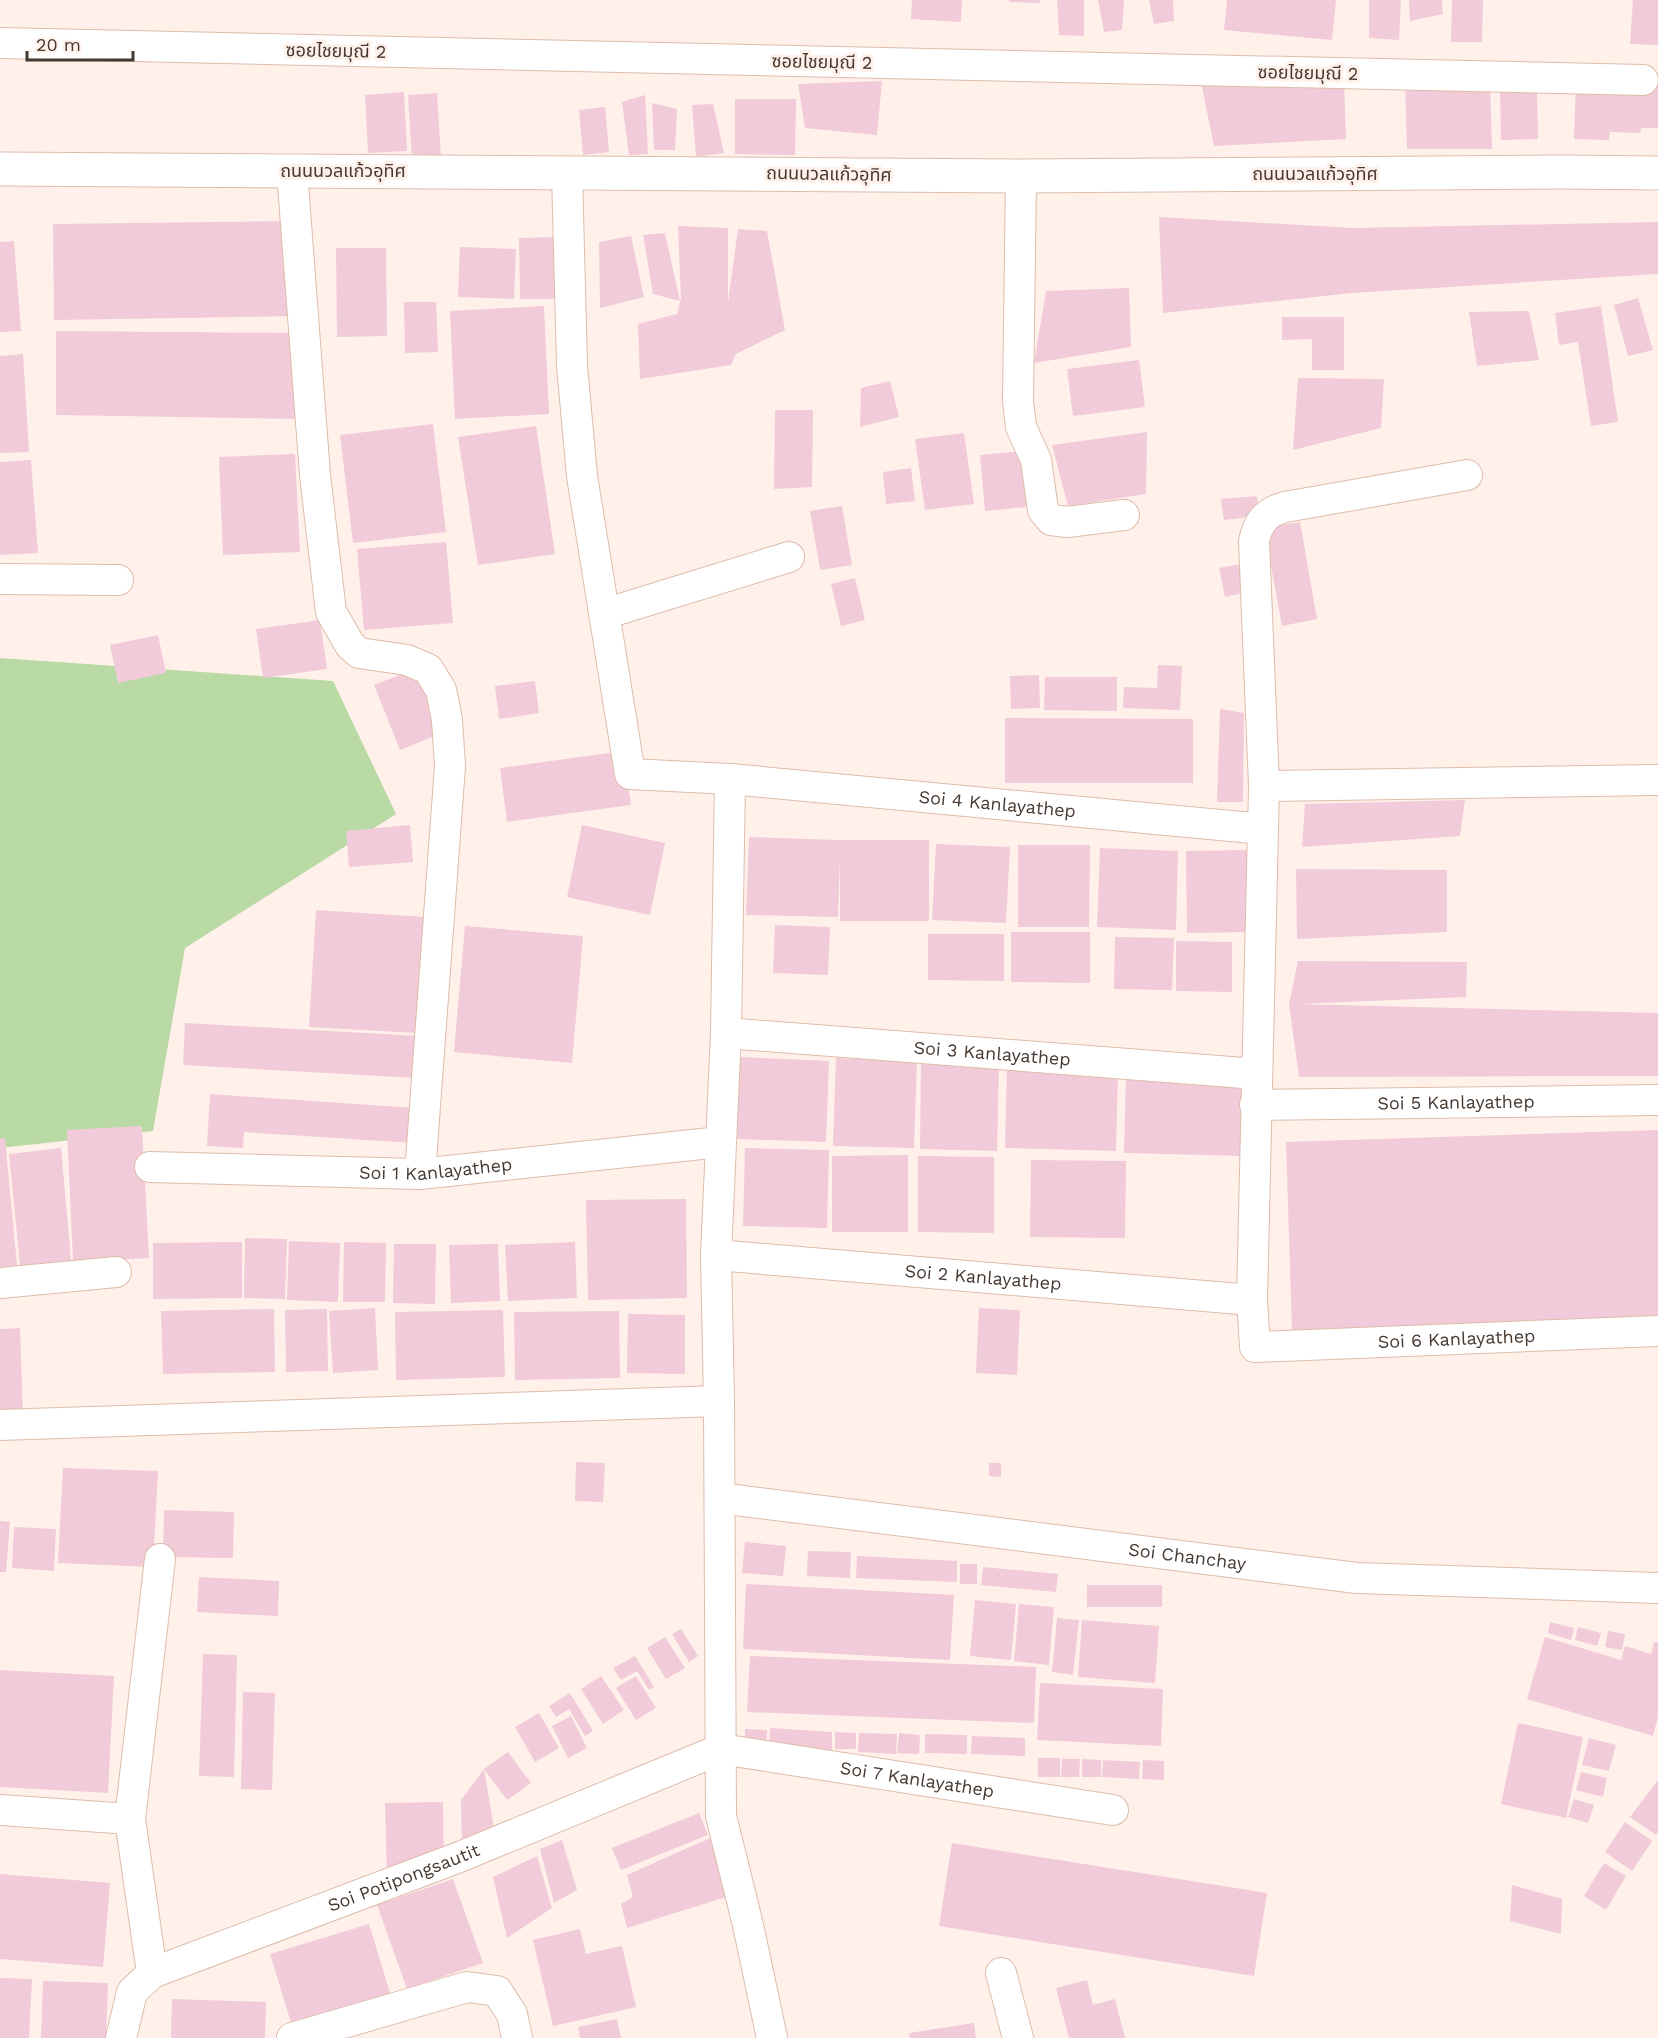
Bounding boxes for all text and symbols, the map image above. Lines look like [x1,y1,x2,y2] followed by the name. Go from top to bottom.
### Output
[27,24,134,62] scale bar
[36,34,81,55] text: 20 m
[285,39,387,63] street label: ซอยไชยมุณี 2
[771,50,873,74] street label: ซอยไชยมุณี 2
[1257,61,1359,85] street label: ซอยไชยมุณี 2
[280,160,406,182] street label: ถนนนวลแก้วอุทิศ
[766,162,892,186] street label: ถนนนวลแก้วอุทิศ
[1252,163,1378,185] street label: ถนนนวลแก้วอุทิศ
[918,786,1077,821] street label: Soi 4 Kanlayathep
[913,1037,1071,1070] street label: Soi 3 Kanlayathep
[1377,1091,1535,1113] street label: Soi 5 Kanlayathep
[359,1153,513,1184] street label: Soi 1 Kanlayathep
[904,1260,1062,1294] street label: Soi 2 Kanlayathep
[1377,1325,1536,1352] street label: Soi 6 Kanlayathep
[1127,1538,1248,1574] street label: Soi Chanchay
[839,1757,996,1801] street label: Soi 7 Kanlayathep
[325,1839,483,1916] street label: Soi Potipongsautit

